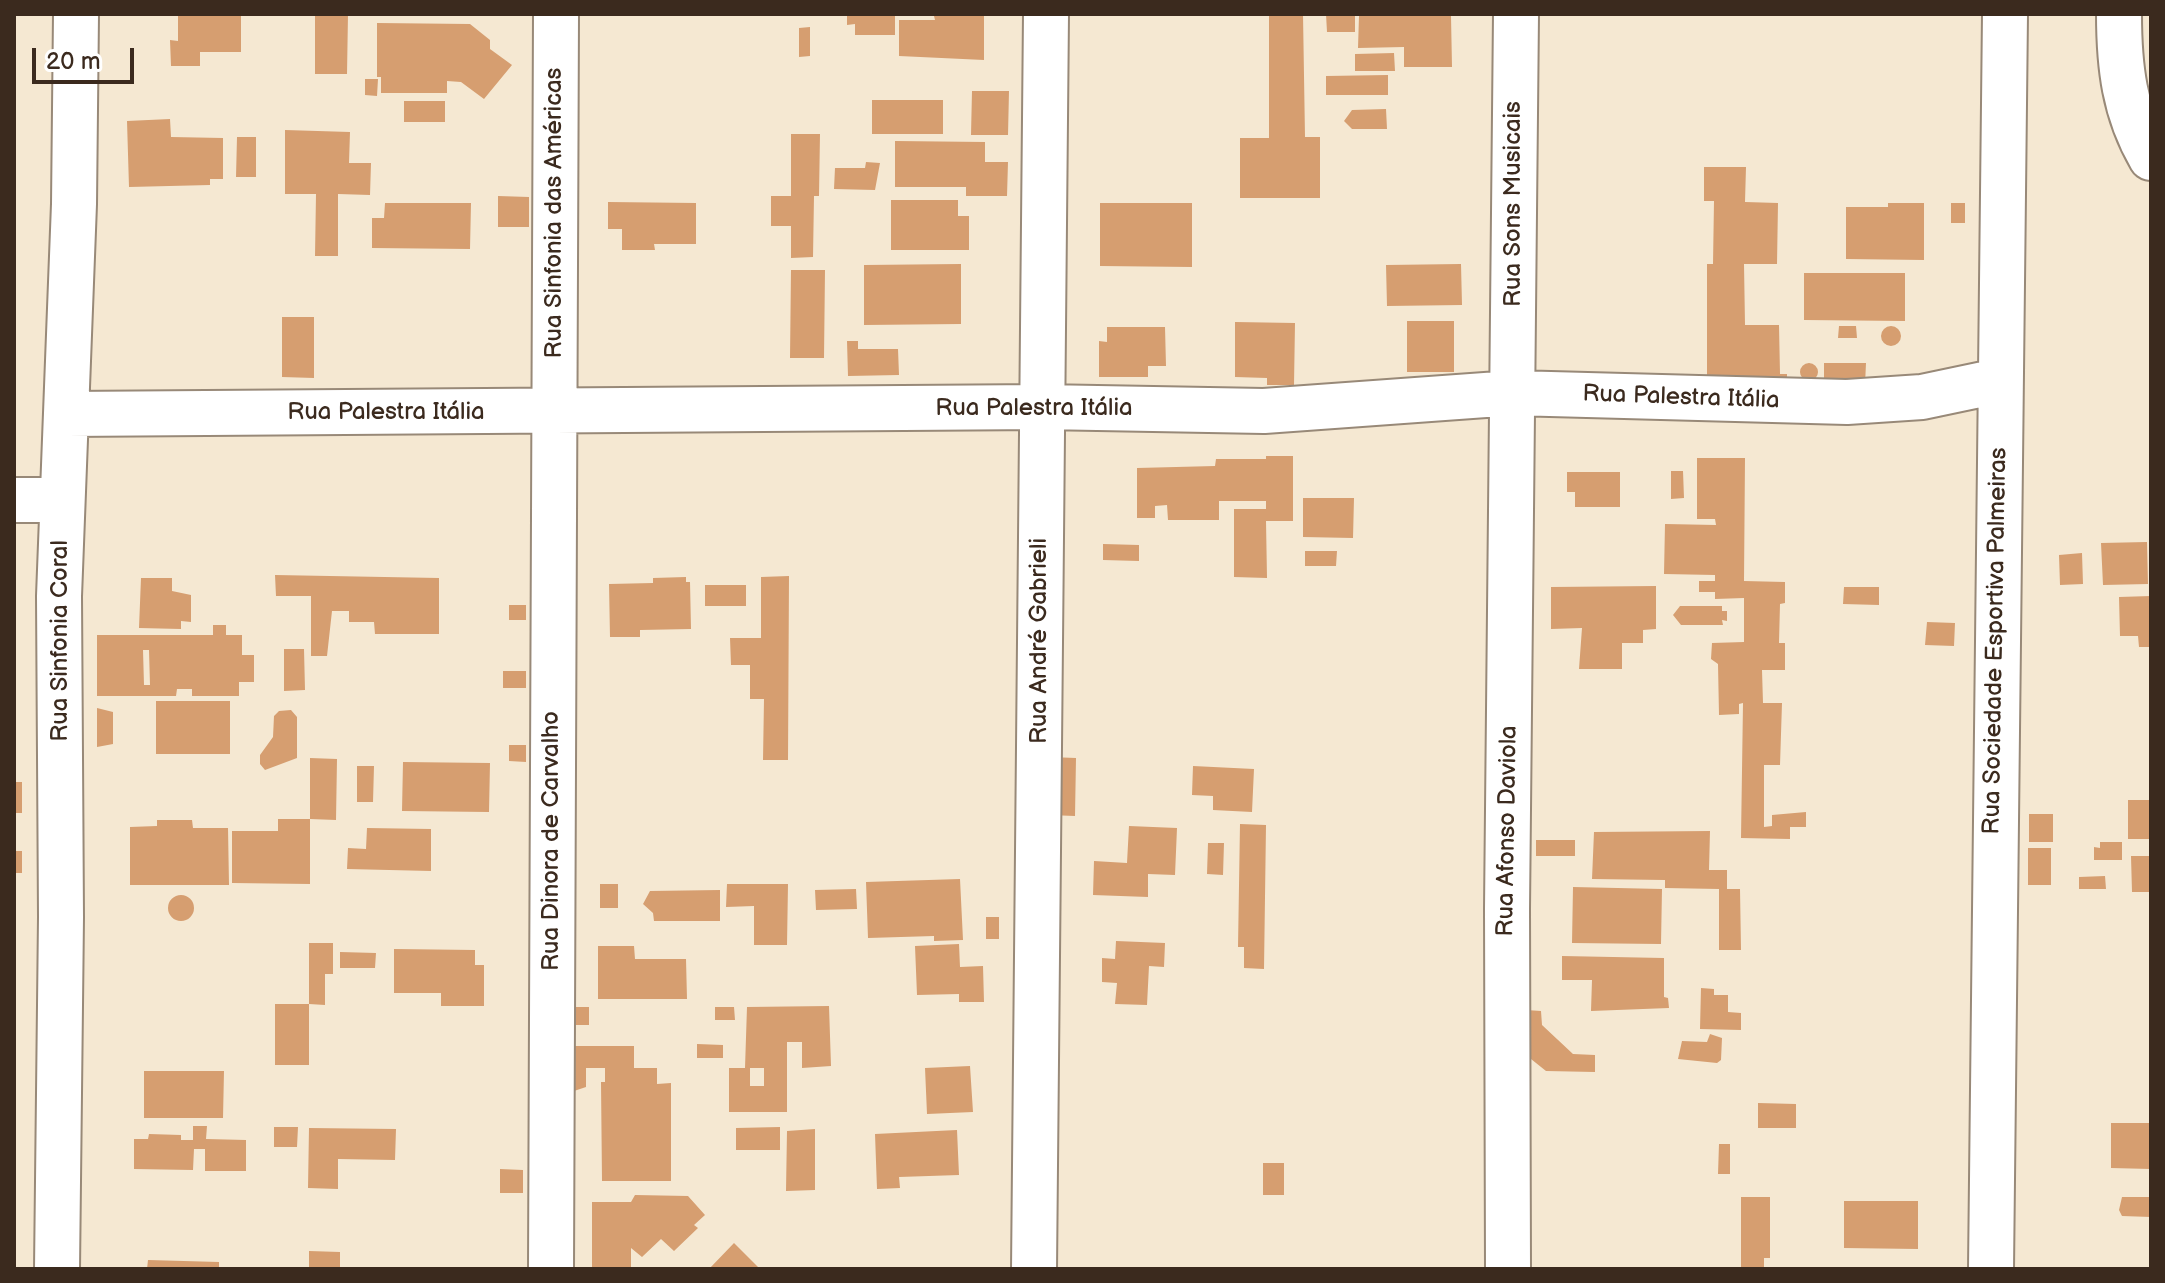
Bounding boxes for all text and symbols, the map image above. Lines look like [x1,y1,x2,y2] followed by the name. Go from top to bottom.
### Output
[36,32,138,82] scale bar
[46,47,101,76] text: 20 m
[541,68,569,358] street label: Rua Sinfonia das Américas
[1500,101,1528,307] street label: Rua Sons Musicais
[1582,380,1780,416] street label: Rua Palestra Itália
[935,395,1133,423] street label: Rua Palestra Itália
[287,399,485,427] street label: Rua Palestra Itália
[1978,447,2014,835] street label: Rua Sociedade Esportiva Palmeiras
[1026,538,1054,744] street label: Rua André Gabrieli
[47,540,75,742] street label: Rua Sinfonia Coral
[538,711,566,971] street label: Rua Dinora de Carvalho
[1492,725,1524,937] street label: Rua Afonso Daviola

